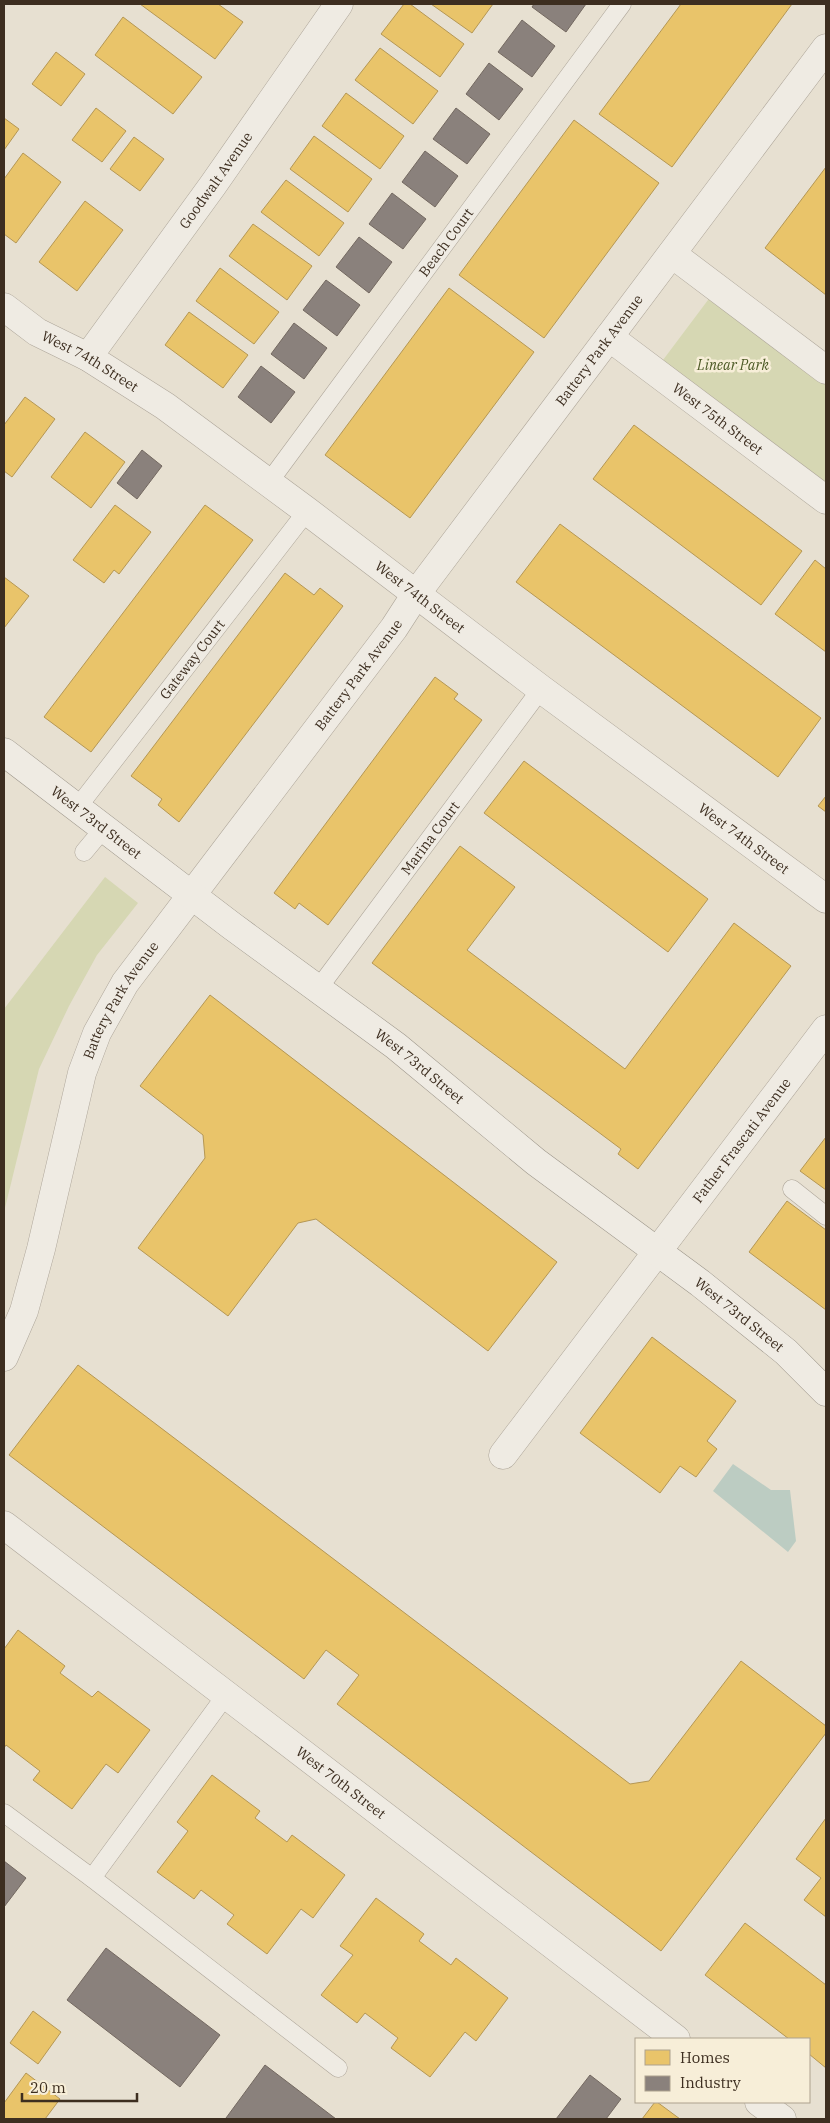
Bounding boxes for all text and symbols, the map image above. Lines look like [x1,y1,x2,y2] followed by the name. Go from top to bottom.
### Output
[175,128,256,232] street label: Goodwalt Avenue
[415,204,477,280] street label: Beach Court
[551,291,647,409] street label: Battery Park Avenue
[39,327,142,396] street label: West 74th Street
[696,356,770,374] park label: Linear Park
[669,379,767,458] street label: West 75th Street
[371,557,469,637] street label: West 74th Street
[156,616,229,703] street label: Gateway Court
[311,616,406,734] street label: Battery Park Avenue
[47,782,145,863] street label: West 73rd Street
[397,798,463,878] street label: Marina Court
[695,799,793,878] street label: West 74th Street
[79,938,162,1062] street label: Battery Park Avenue
[371,1025,468,1108] street label: West 73rd Street
[689,1074,795,1206] street label: Father Frascati Avenue
[691,1273,788,1356] street label: West 73rd Street
[292,1742,389,1823] street label: West 70th Street
[635,2038,810,2103] legend
[680,2048,730,2067] text: Homes
[22,2070,138,2102] scale bar
[680,2073,741,2092] text: Industry
[30,2078,66,2097] text: 20 m

